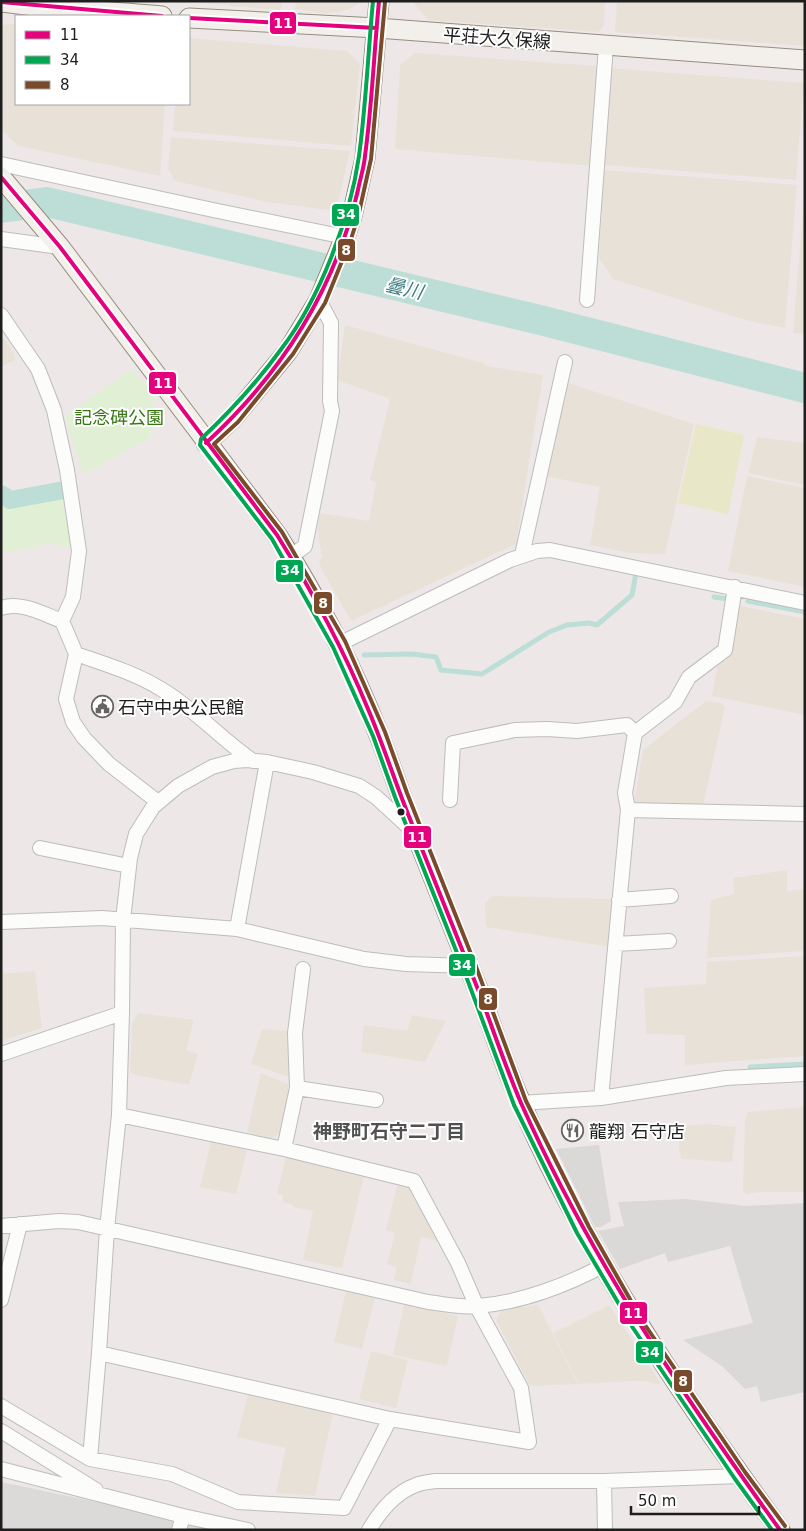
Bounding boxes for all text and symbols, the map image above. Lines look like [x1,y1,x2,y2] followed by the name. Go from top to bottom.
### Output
[269,11,297,35] line badge: 11
[15,15,190,105] legend
[273,15,293,31] text: 11
[442,24,552,52] street label: 平荘大久保線
[60,26,79,44] text: 11
[60,51,79,69] text: 34
[60,76,70,94] text: 8
[331,203,360,227] line badge: 34
[336,206,356,222] text: 34
[337,238,356,262] line badge: 8
[341,242,351,258] text: 8
[383,273,427,303] water label: 曇川
[148,371,177,395] line badge: 11
[153,375,173,391] text: 11
[74,407,164,428] park label: 記念碑公園
[275,559,304,583] line badge: 34
[280,562,300,578] text: 34
[313,591,333,615] line badge: 8
[318,595,328,611] text: 8
[90,695,114,719] public building icon: 石守中央公民館
[118,697,244,718] place label: 石守中央公民館
[396,807,406,817] unlabelled marker
[403,825,432,849] line badge: 11
[407,829,427,845] text: 11
[448,953,476,977] line badge: 34
[452,957,472,973] text: 34
[478,987,498,1011] line badge: 8
[483,991,493,1007] text: 8
[561,1119,585,1143] restaurant icon: 龍翔 石守店
[313,1120,465,1142] district label: 神野町石守二丁目
[589,1121,685,1142] place label: 龍翔 石守店
[619,1301,648,1325] line badge: 11
[623,1305,643,1321] text: 11
[635,1340,664,1364] line badge: 34
[640,1344,660,1360] text: 34
[673,1369,693,1393] line badge: 8
[678,1373,688,1389] text: 8
[631,1484,758,1516] scale bar
[638,1492,676,1510] text: 50 m

